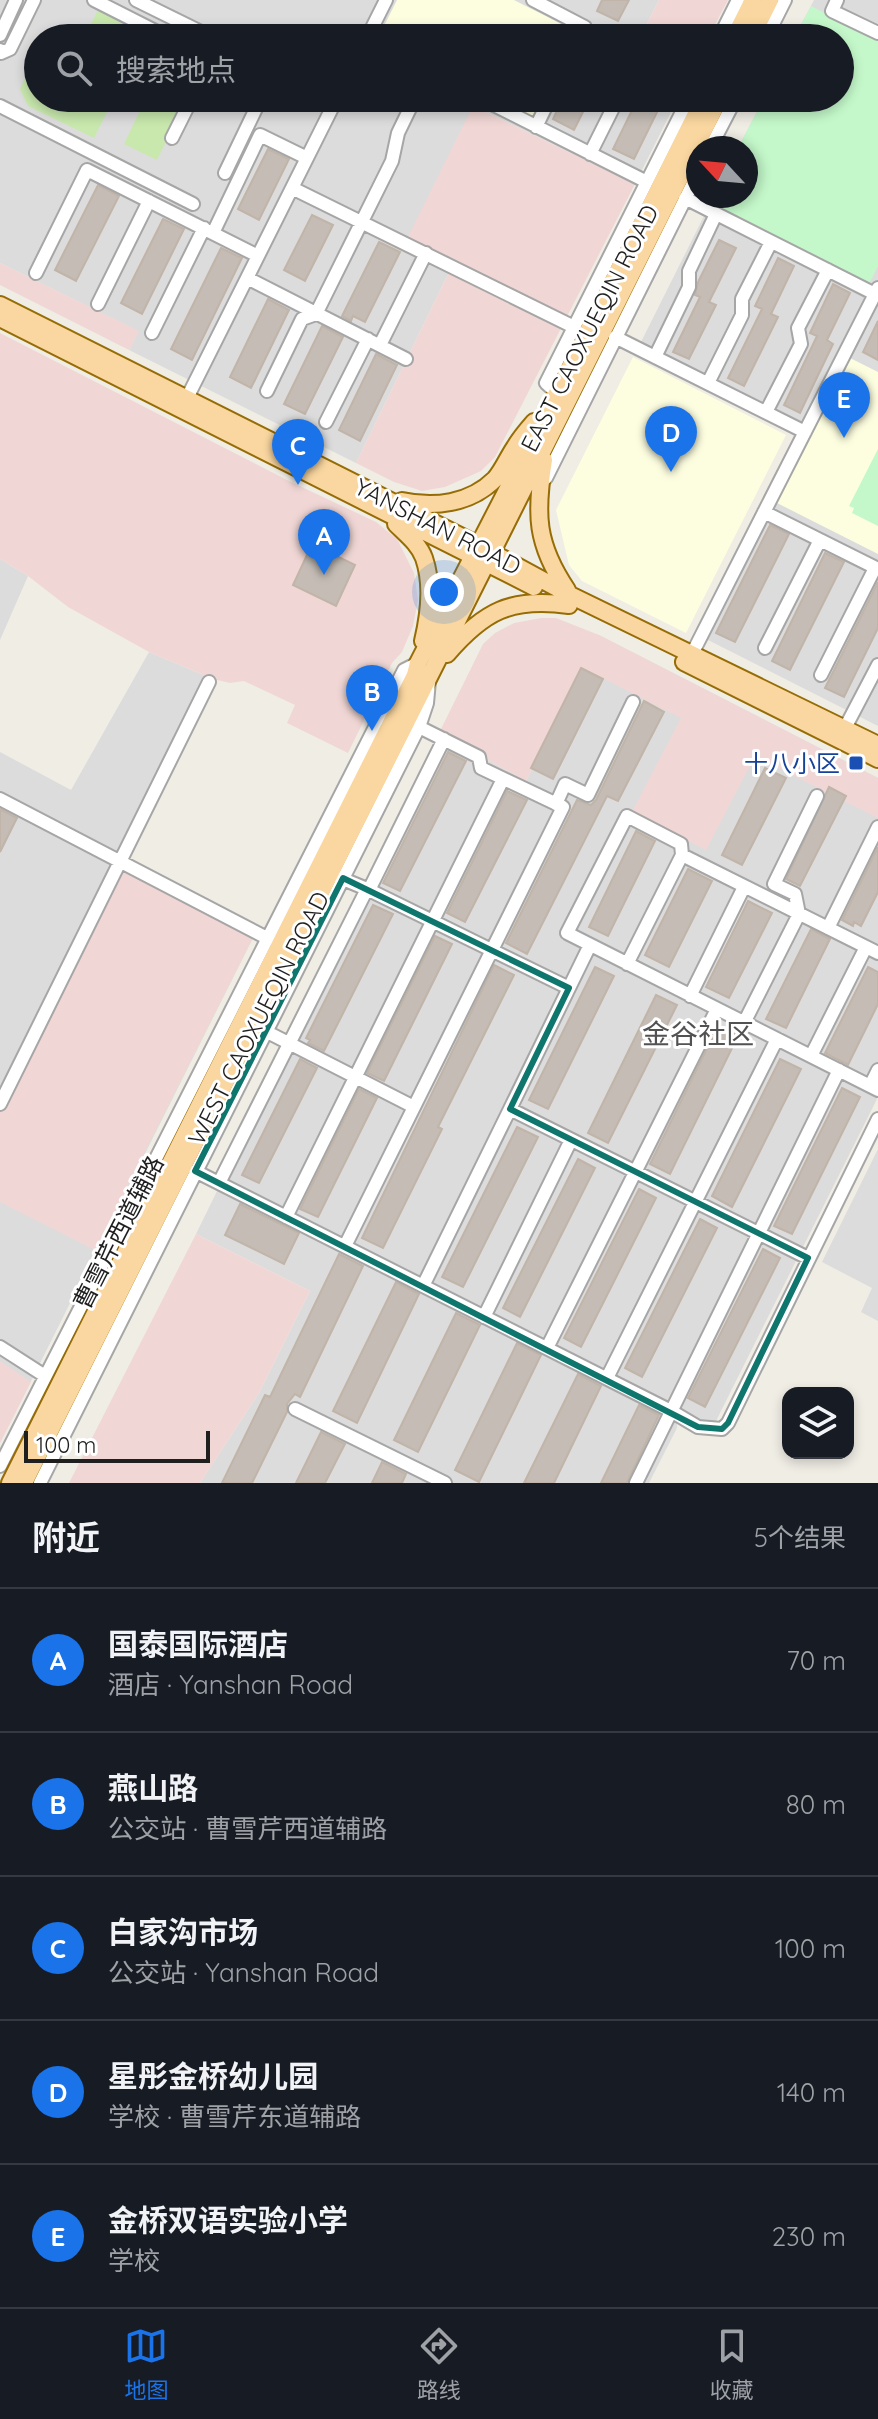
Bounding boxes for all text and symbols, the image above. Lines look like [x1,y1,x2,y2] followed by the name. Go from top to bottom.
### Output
[24,24,854,112] search box
[52,46,96,90] icon: search
[116,51,236,89] text: 搜索地点
[686,136,758,208] north arrow
[514,200,664,456] street label: EAST CAOXUEQIN ROAD
[818,372,870,438] pin: E
[645,406,697,472] pin: D
[272,419,324,485] pin: C
[350,471,526,581] street label: YANSHAN ROAD
[298,509,350,575] pin: A
[424,572,464,612] your location
[346,665,398,731] pin: B
[744,748,840,778] place label: 十八小区
[847,754,865,772] marker: 十八小区
[181,886,335,1150] street label: WEST CAOXUEQIN ROAD
[642,1016,754,1051] district label: 金谷社区
[66,1150,170,1314] street label: 曹雪芹西道辅路
[782,1387,854,1459] map controls
[782,1387,854,1459] button: layers
[24,1427,210,1463] scale bar
[36,1431,96,1459] text: 100 m
[32,1516,100,1559] text: 附近
[754,1521,846,1554] text: 5个结果
[108,1625,288,1663] text: 国泰国际酒店
[50,1644,66,1677] text: A
[786,1644,846,1677] text: 70 m
[108,1668,353,1701] text: 酒店 · Yanshan Road
[108,1769,198,1807] text: 燕山路
[49,1788,67,1821] text: B
[786,1788,846,1821] text: 80 m
[108,1812,387,1845] text: 公交站 · 曹雪芹西道辅路
[108,1913,258,1951] text: 白家沟市场
[50,1932,66,1965] text: C
[775,1932,846,1965] text: 100 m
[108,1956,379,1989] text: 公交站 · Yanshan Road
[108,2057,318,2095] text: 星彤金桥幼儿园
[49,2076,67,2109] text: D
[777,2076,846,2109] text: 140 m
[108,2100,361,2133] text: 学校 · 曹雪芹东道辅路
[108,2201,348,2239] text: 金桥双语实验小学
[51,2220,65,2253] text: E
[772,2220,846,2253] text: 230 m
[108,2244,160,2277] text: 学校
[124,2324,168,2404] tab: 地图
[417,2324,461,2404] tab: 路线
[710,2324,754,2404] tab: 收藏

